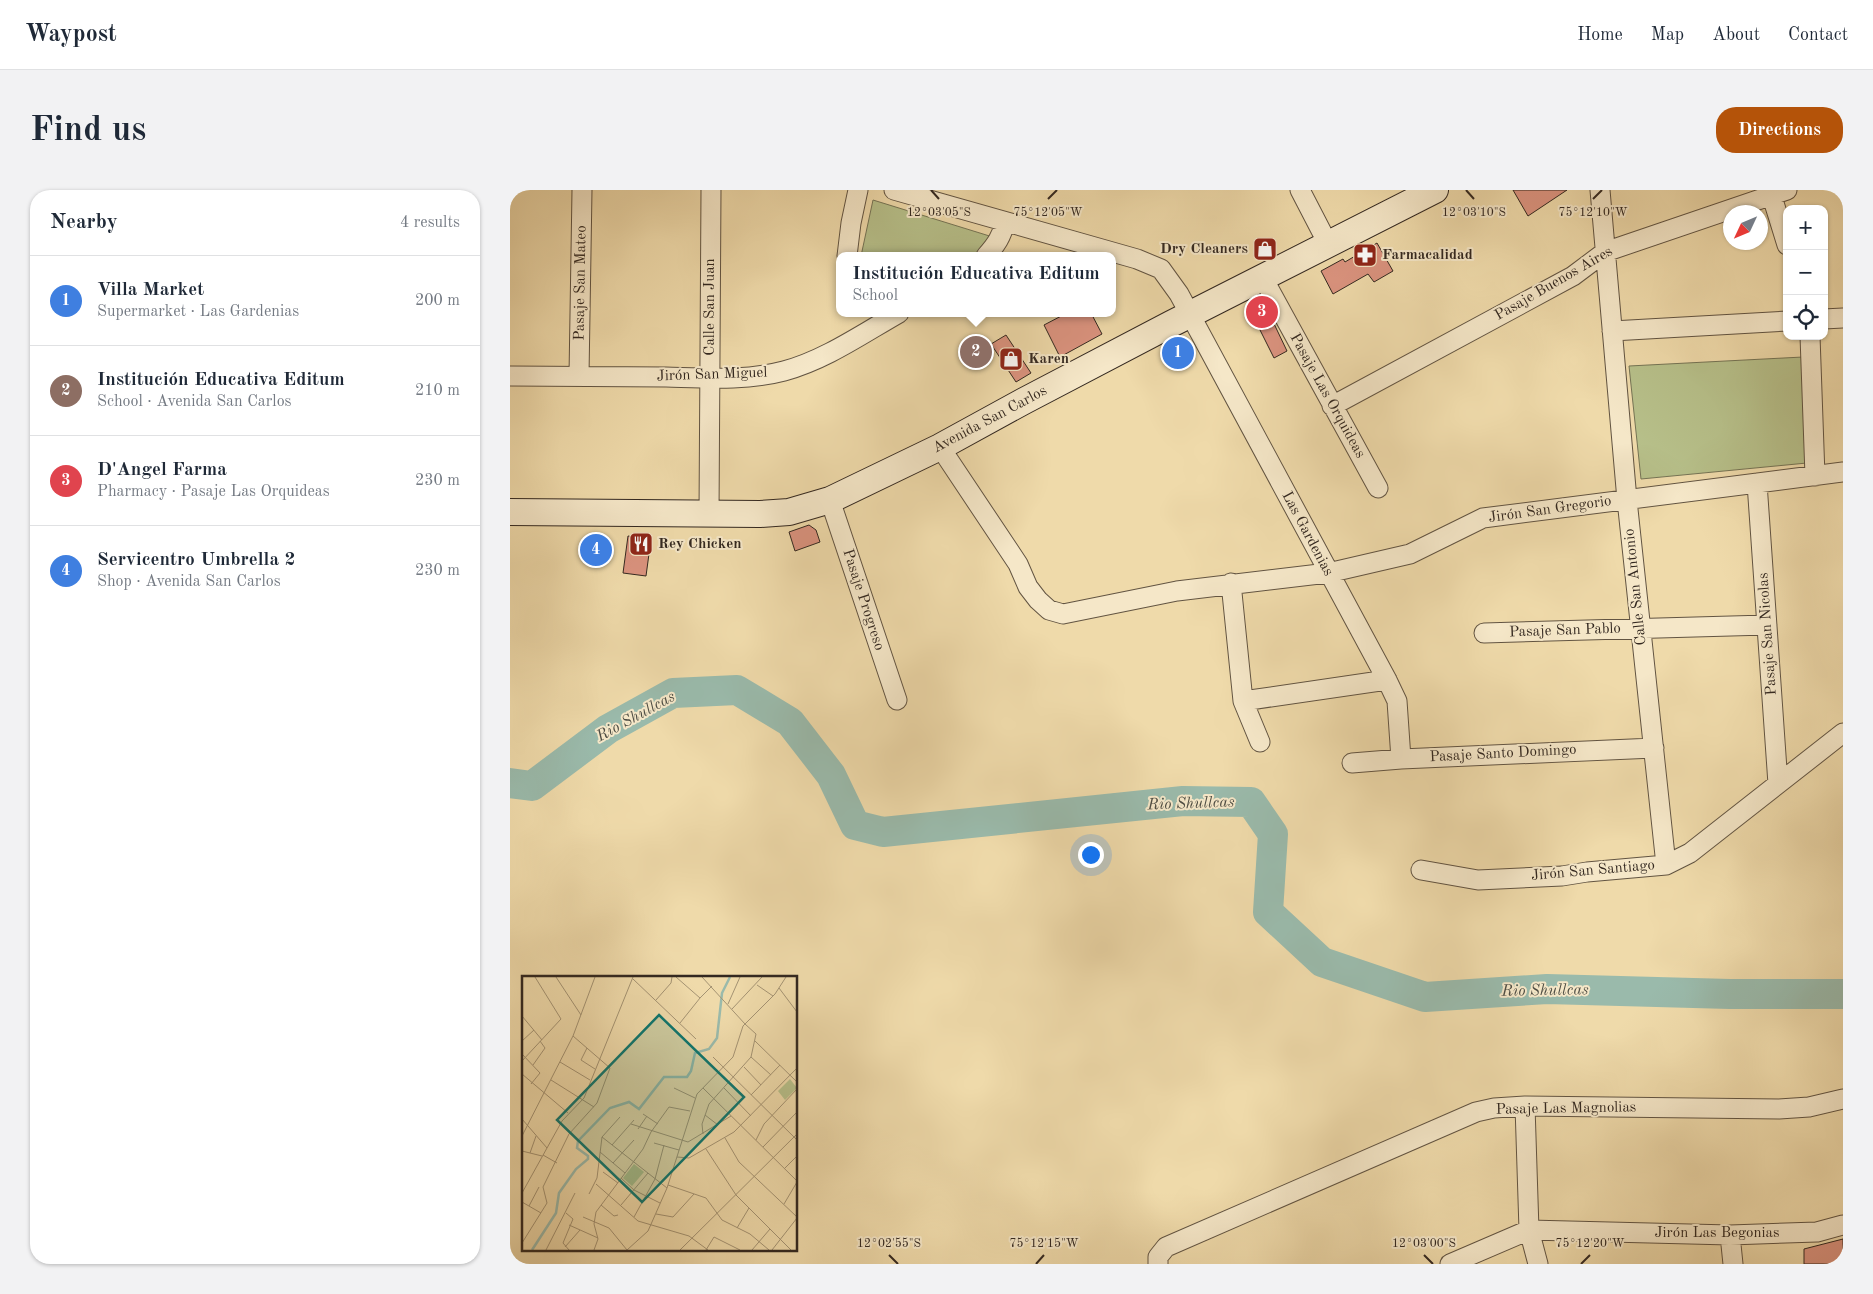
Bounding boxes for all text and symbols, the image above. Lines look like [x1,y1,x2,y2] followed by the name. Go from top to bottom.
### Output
[25,23,117,47] text: Waypost
[1577,26,1623,44] text: Home
[1651,26,1684,44] text: Map
[1712,26,1760,44] text: About
[1788,26,1848,44] text: Contact
[1716,107,1843,153] button: Directions
[30,113,146,148] text: Find us
[1723,205,1768,250] north arrow
[1783,205,1828,340] map controls
[1783,205,1828,250] button: +
[907,206,971,219] text: 12°03'05"S
[1013,206,1083,219] text: 75°12'05"W
[1558,206,1628,219] text: 75°12'10"W
[1442,207,1506,219] text: 12°03'10"S
[50,212,118,233] text: Nearby
[400,215,460,231] text: 4 results
[572,225,590,341] street label: Pasaje San Mateo
[1252,236,1278,262] shop icon: Dry Cleaners
[1160,242,1248,257] place label: Dry Cleaners
[1352,242,1378,268] pharmacy icon: Farmacalidad
[1493,244,1615,324] street label: Pasaje Buenos Aires
[1382,248,1473,263] place label: Farmacalidad
[1783,250,1828,295] button: −
[836,252,1116,317] popup
[703,258,718,356] street label: Calle San Juan
[852,265,1100,284] text: Institución Educativa Editum
[97,281,204,300] text: Villa Market
[852,288,898,304] text: School
[61,293,71,309] text: 1
[415,293,460,309] text: 200 m
[1246,293,1278,331] pin: 3
[1783,295,1828,340] button: locate
[97,304,299,320] text: Supermarket · Las Gardenias
[1287,331,1367,461] street label: Pasaje Las Orquideas
[960,333,992,371] pin: 2
[1162,334,1194,372] pin: 1
[998,346,1024,372] shop icon: Karen
[1028,352,1069,367] place label: Karen
[656,366,768,384] street label: Jirón San Miguel
[97,371,345,390] text: Institución Educativa Editum
[61,383,71,399] text: 2
[415,383,460,399] text: 210 m
[930,384,1050,456] street label: Avenida San Carlos
[97,394,292,410] text: School · Avenida San Carlos
[97,461,227,480] text: D'Angel Farma
[61,473,71,489] text: 3
[415,473,460,489] text: 230 m
[97,484,330,500] text: Pharmacy · Pasaje Las Orquideas
[1278,489,1336,579] street label: Las Gardenias
[1488,494,1612,526] street label: Jirón San Gregorio
[1622,528,1650,646] street label: Calle San Antonio
[580,531,612,569] pin: 4
[628,531,654,557] restaurant icon: Rey Chicken
[658,537,742,552] place label: Rey Chicken
[840,547,886,653] street label: Pasaje Progreso
[97,551,295,570] text: Servicentro Umbrella 2
[61,563,71,579] text: 4
[415,563,460,579] text: 230 m
[1756,572,1780,696] street label: Pasaje San Nicolas
[97,574,281,590] text: Shop · Avenida San Carlos
[1509,622,1621,640] street label: Pasaje San Pablo
[593,689,678,746] water label: Rio Shullcas
[1429,743,1577,765] street label: Pasaje Santo Domingo
[1146,794,1235,814] water label: Rio Shullcas
[1078,842,1104,868] your location
[1531,858,1655,884] street label: Jirón San Santiago
[522,976,798,1252] inset map
[1500,982,1589,1000] water label: Rio Shullcas
[1496,1100,1636,1118] street label: Pasaje Las Magnolias
[1654,1226,1780,1241] street label: Jirón Las Begonias
[857,1237,921,1250] text: 12°02'55"S
[1009,1237,1079,1250] text: 75°12'15"W
[1555,1237,1625,1250] text: 75°12'20"W
[1392,1238,1456,1250] text: 12°03'00"S

